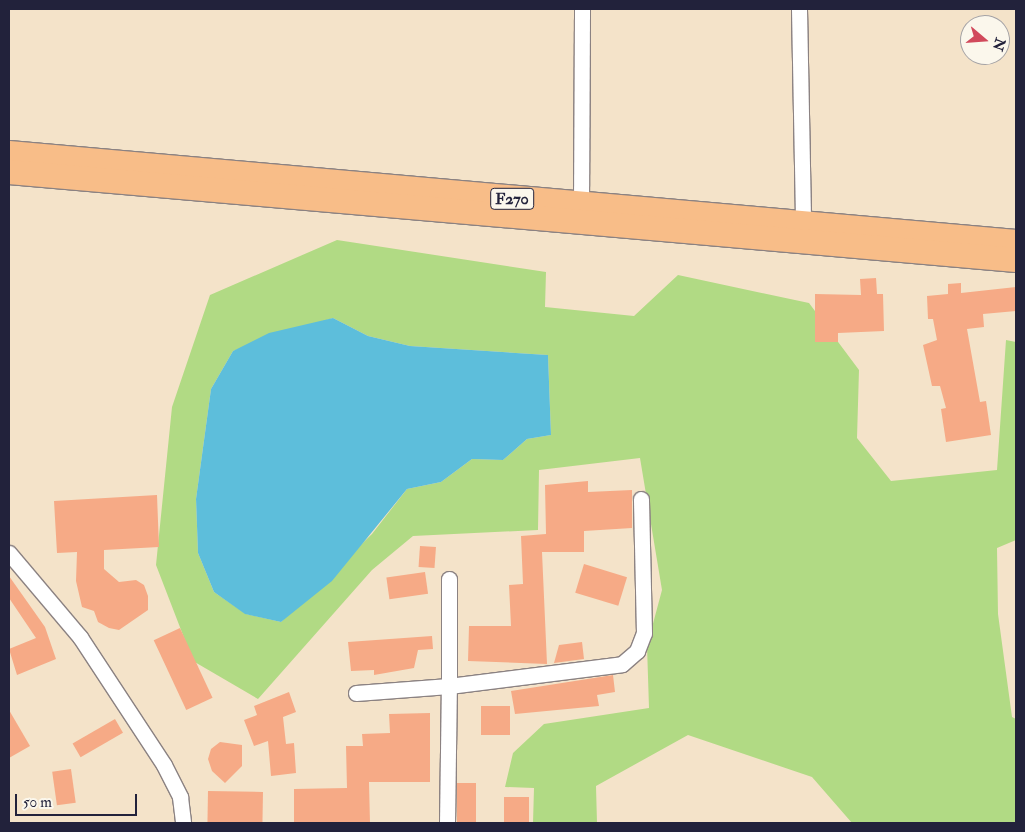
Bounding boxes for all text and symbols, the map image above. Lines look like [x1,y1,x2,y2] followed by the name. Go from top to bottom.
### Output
[960,15,1010,65] north arrow
[989,36,1009,53] text: N
[490,185,534,212] road number: F270
[18,784,140,816] scale bar
[23,793,52,812] text: 50 m

